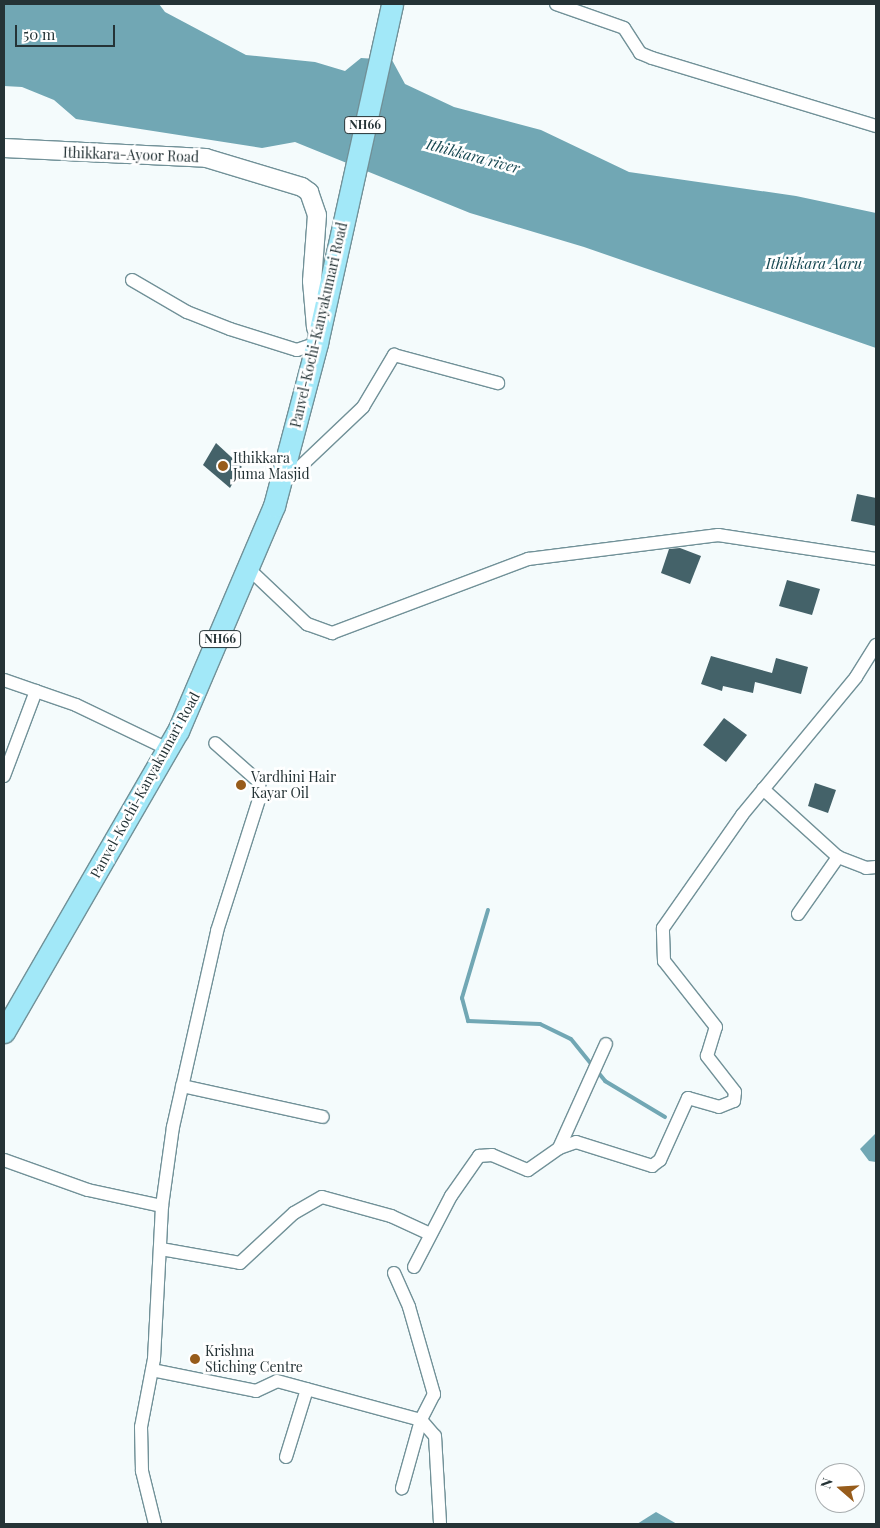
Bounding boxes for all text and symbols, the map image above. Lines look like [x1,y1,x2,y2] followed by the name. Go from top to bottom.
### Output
[18,15,118,47] scale bar
[23,24,55,44] text: 50 m
[344,116,386,134] road number: NH66
[424,135,522,177] water label: Ithikkara river
[63,144,199,166] street label: Ithikkara-Ayoor Road
[287,221,351,429] street label: Panvel-Kochi-Kanyakumari Road
[766,255,862,273] water label: Ithikkara Aaru
[233,450,310,482] place label: Ithikkara Juma Masjid
[217,460,229,472] marker: Ithikkara Juma Masjid
[199,630,241,648] road number: NH66
[87,689,203,881] street label: Panvel-Kochi-Kanyakumari Road
[251,769,336,802] place label: Vardhini Hair Kayar Oil
[235,779,247,791] marker: Vardhini Hair Kayar Oil
[205,1343,303,1375] place label: Krishna Stiching Centre
[189,1353,201,1365] marker: Krishna Stiching Centre
[815,1463,865,1513] north arrow
[816,1475,837,1491] text: N

